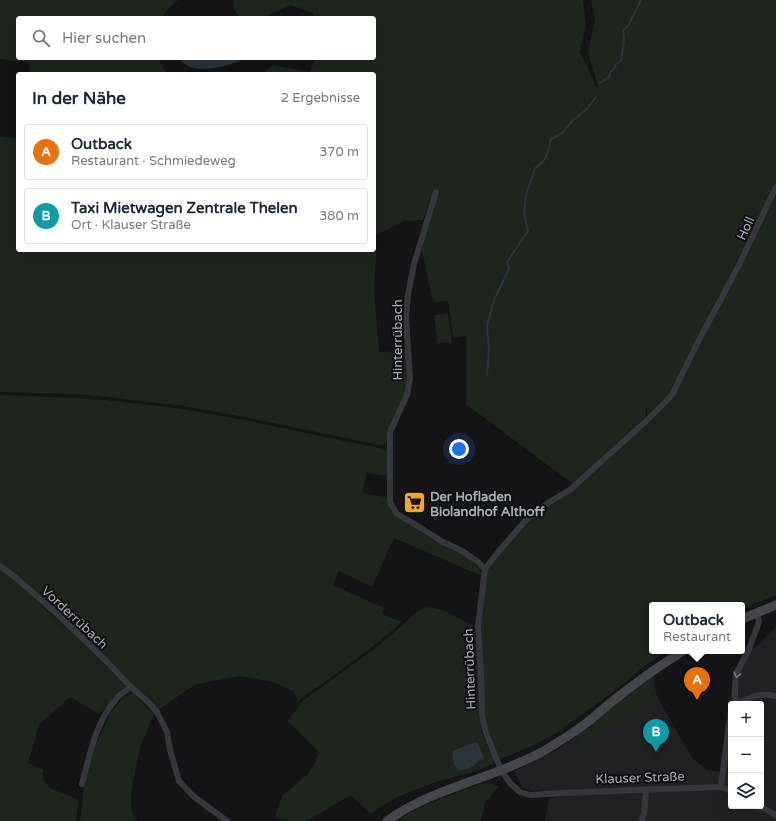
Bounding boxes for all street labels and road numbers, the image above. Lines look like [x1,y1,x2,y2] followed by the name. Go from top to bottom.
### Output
[734,214,758,243] street label: Holl
[390,299,406,381] street label: Hinterrübach
[38,583,111,652] street label: Vorderrübach
[461,628,479,710] street label: Hinterrübach
[595,768,685,788] street label: Klauser Straße

